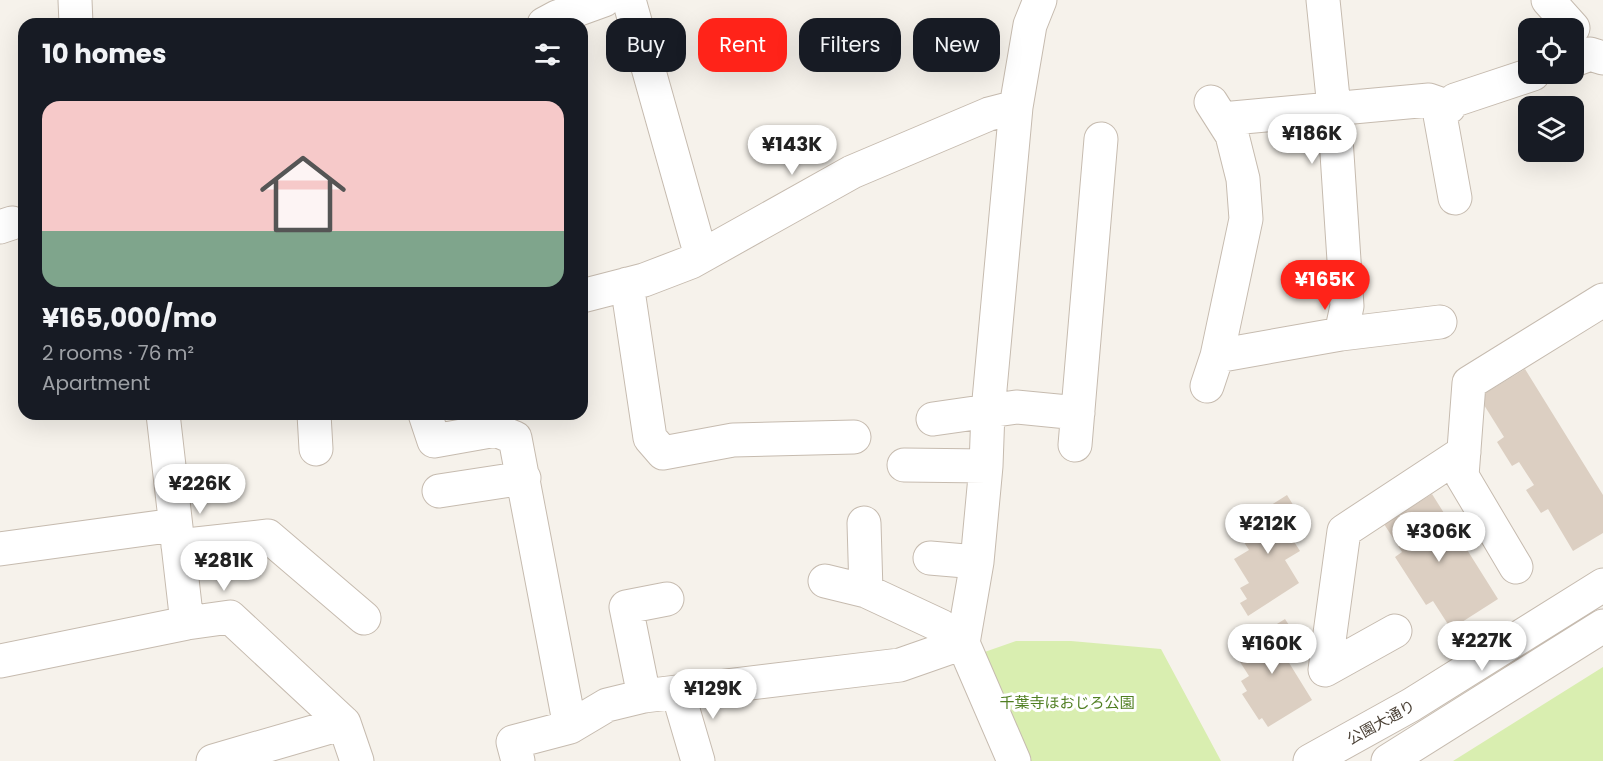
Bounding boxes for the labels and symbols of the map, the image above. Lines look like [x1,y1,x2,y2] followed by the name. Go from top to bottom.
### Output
[1270,114,1354,165] pin: ¥186K
[750,125,834,176] pin: ¥143K
[1283,260,1367,311] pin: ¥165K
[158,464,242,515] pin: ¥226K
[1226,504,1310,555] pin: ¥212K
[1397,512,1481,563] pin: ¥306K
[182,541,266,592] pin: ¥281K
[1440,621,1524,672] pin: ¥227K
[1230,624,1314,675] pin: ¥160K
[671,669,755,720] pin: ¥129K
[999,692,1135,713] park label: 千葉寺ほおじろ公園
[1343,695,1419,749] street label: 公園大通り

